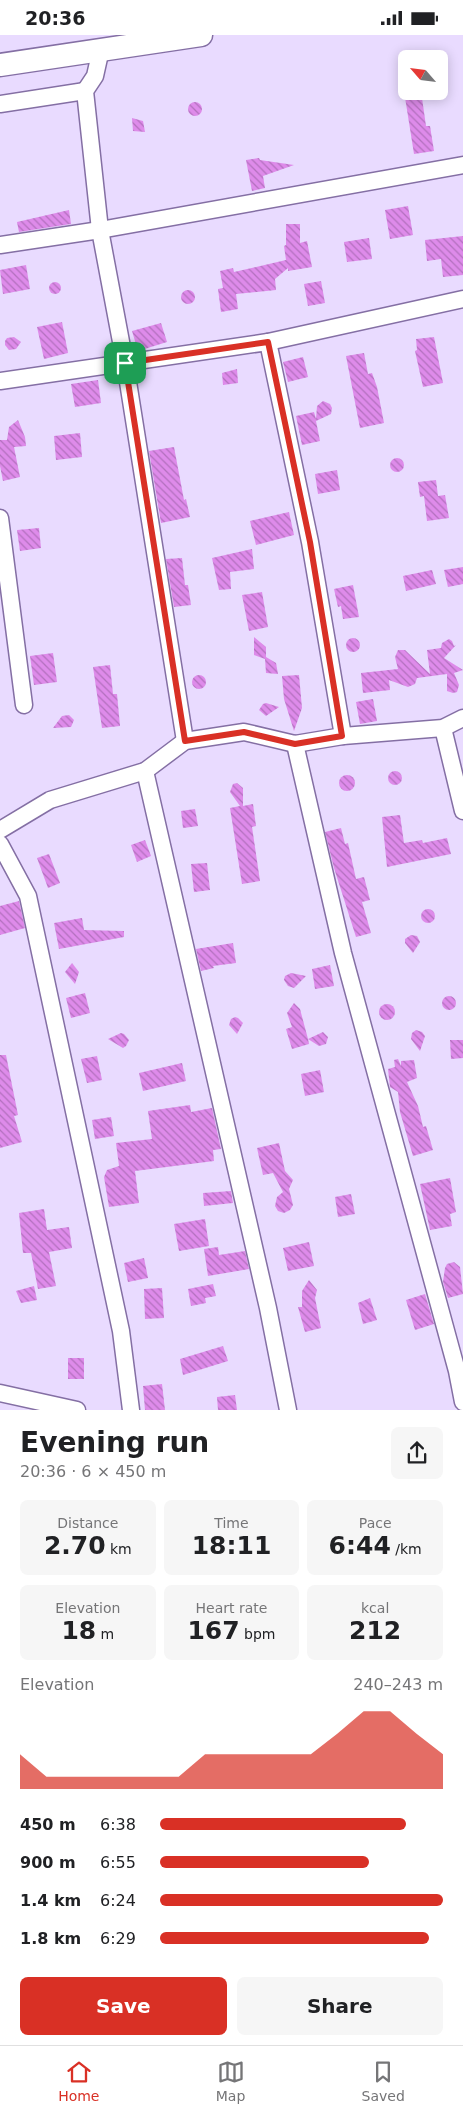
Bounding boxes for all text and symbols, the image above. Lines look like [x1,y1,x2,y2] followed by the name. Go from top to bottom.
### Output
[25,7,85,29] text: 20:36
[398,50,448,100] north arrow
[398,50,448,100] map controls
[104,342,146,384] pin
[111,349,139,377] icon: arrive
[20,1426,209,1459] text: Evening run
[391,1427,443,1479] button: share
[20,1462,166,1481] text: 20:36 · 6 × 450 m
[57,1515,118,1531] text: Distance
[214,1515,249,1531] text: Time
[359,1515,392,1531] text: Pace
[44,1531,106,1560] text: 2.70
[192,1531,271,1560] text: 18:11
[329,1531,391,1560] text: 6:44
[106,1541,132,1557] text: km
[391,1541,422,1557] text: /km
[55,1600,120,1616] text: Elevation
[196,1600,267,1616] text: Heart rate
[361,1600,389,1616] text: kcal
[61,1616,96,1645] text: 18
[187,1616,240,1645] text: 167
[349,1616,401,1645] text: 212
[96,1626,114,1642] text: m
[240,1626,276,1642] text: bpm
[20,1675,94,1694] text: Elevation
[353,1675,443,1694] text: 240–243 m
[20,1815,76,1834] text: 450 m
[100,1815,136,1834] text: 6:38
[20,1853,76,1872] text: 900 m
[100,1853,136,1872] text: 6:55
[20,1891,81,1910] text: 1.4 km
[100,1891,136,1910] text: 6:24
[20,1929,81,1948] text: 1.8 km
[100,1929,136,1948] text: 6:29
[20,1977,227,2035] button: Save
[237,1977,443,2035] button: Share
[58,2058,99,2104] tab: Home
[216,2058,245,2104] tab: Map
[362,2058,405,2104] tab: Saved

